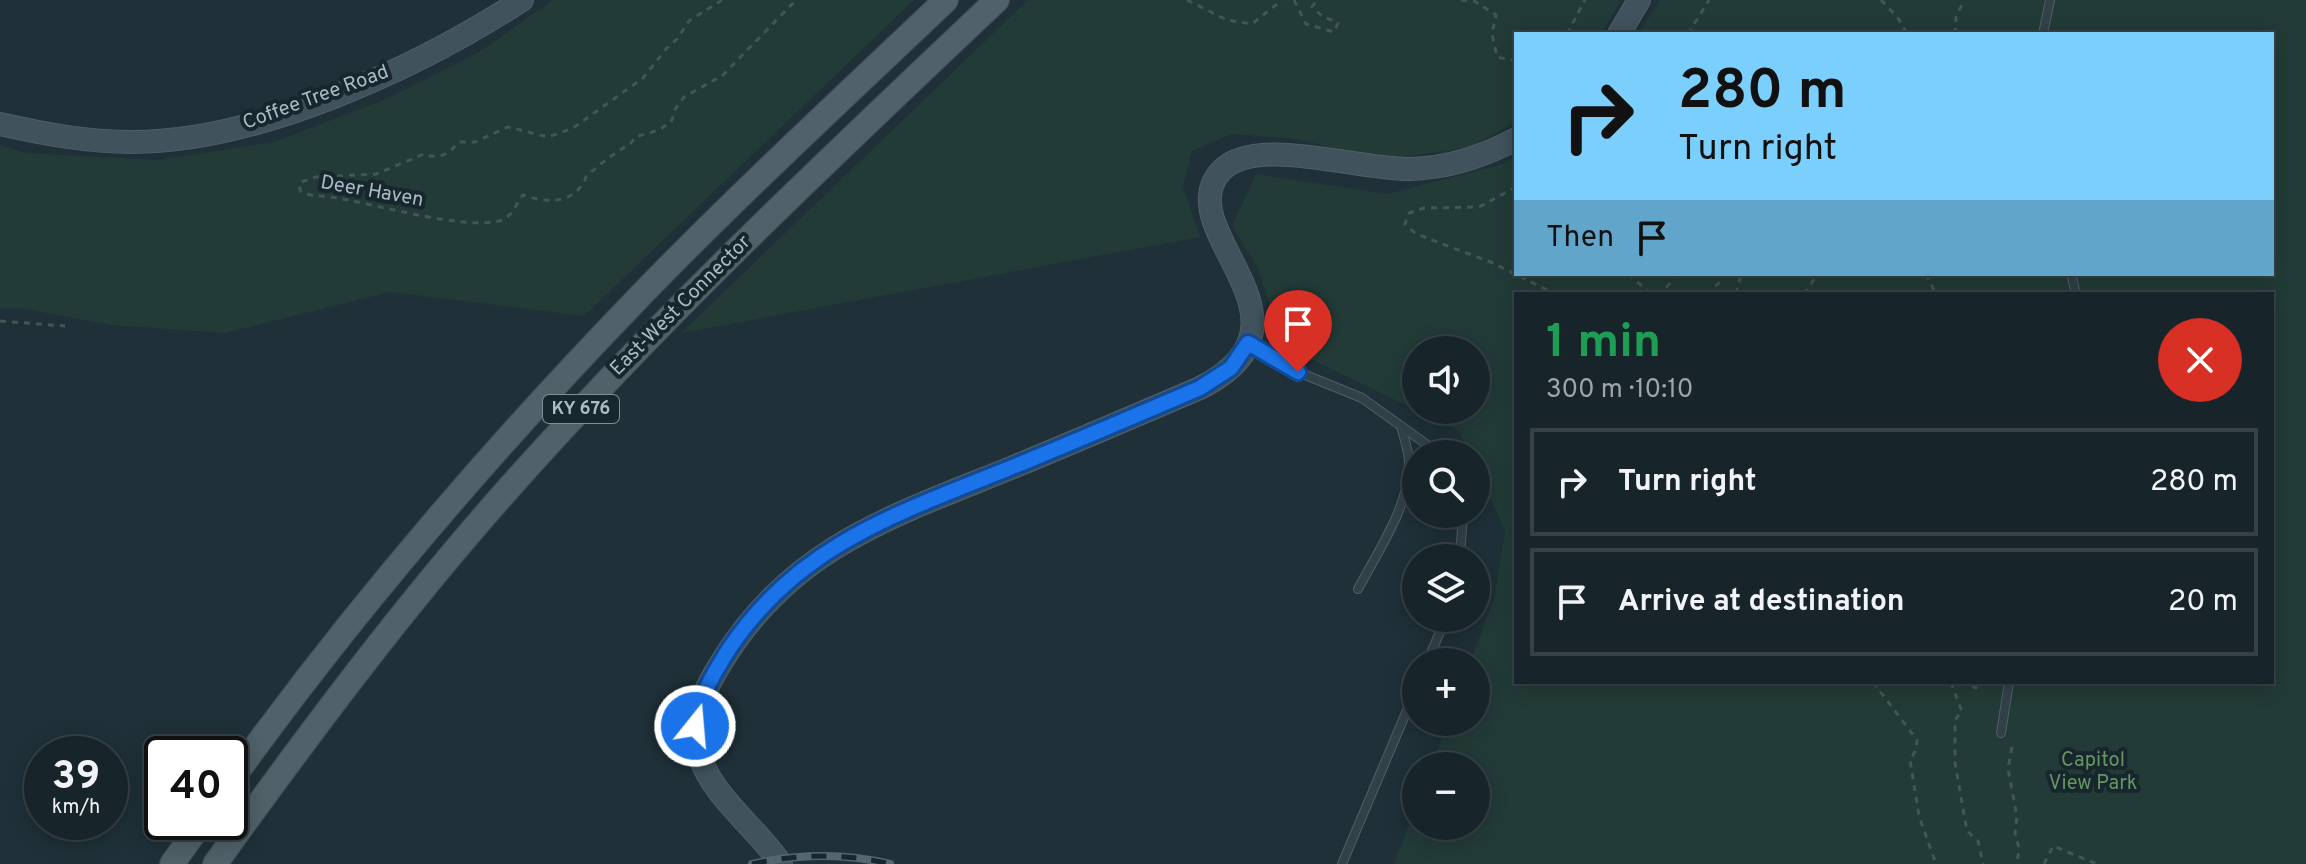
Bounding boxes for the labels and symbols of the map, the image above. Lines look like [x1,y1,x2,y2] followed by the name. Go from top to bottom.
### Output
[239,60,393,136] street label: Coffee Tree Road
[318,170,426,214] street label: Deer Haven
[605,230,757,382] street label: East-West Connector
[1264,290,1332,372] pin
[543,395,619,423] road number: KY 676
[653,684,737,768] position arrow
[144,736,248,840] speed limit sign: 40
[2049,748,2137,797] park label: Capitol View Park

